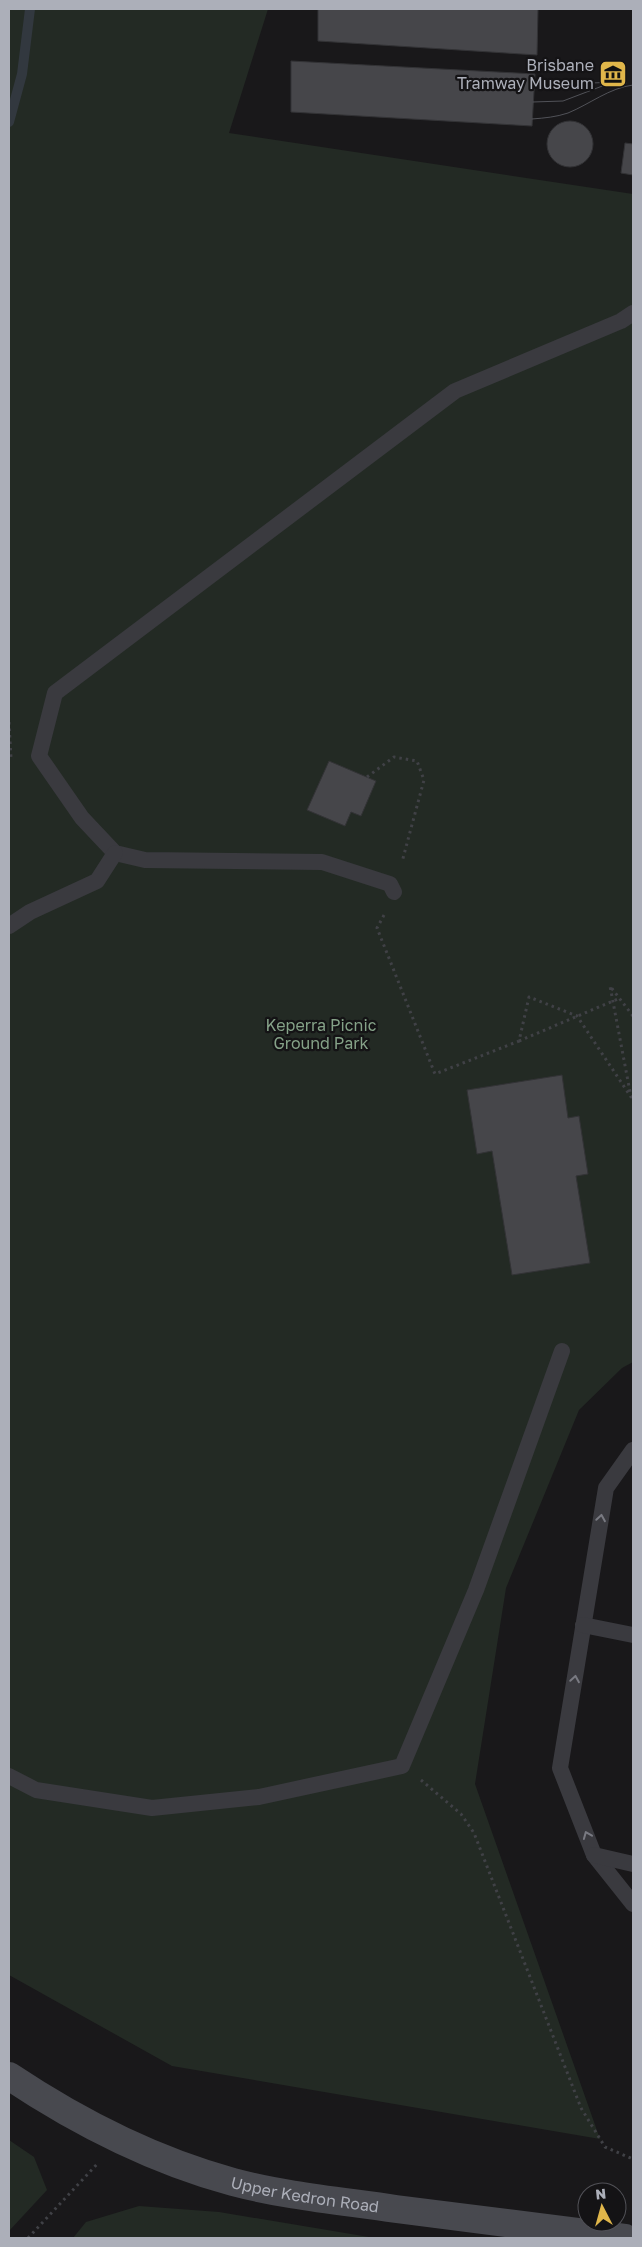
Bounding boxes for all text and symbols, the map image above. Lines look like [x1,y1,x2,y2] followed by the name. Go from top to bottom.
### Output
[457,55,594,93] place label: Brisbane Tramway Museum
[598,59,628,89] museum icon: Brisbane Tramway Museum
[266,1015,377,1053] park label: Keperra Picnic Ground Park
[595,1514,605,1523] one-way arrow
[569,1674,579,1683] one-way arrow
[582,1831,593,1840] one-way arrow
[229,2172,380,2216] street label: Upper Kedron Road
[577,2182,627,2232] north arrow
[594,2185,607,2203] text: N

